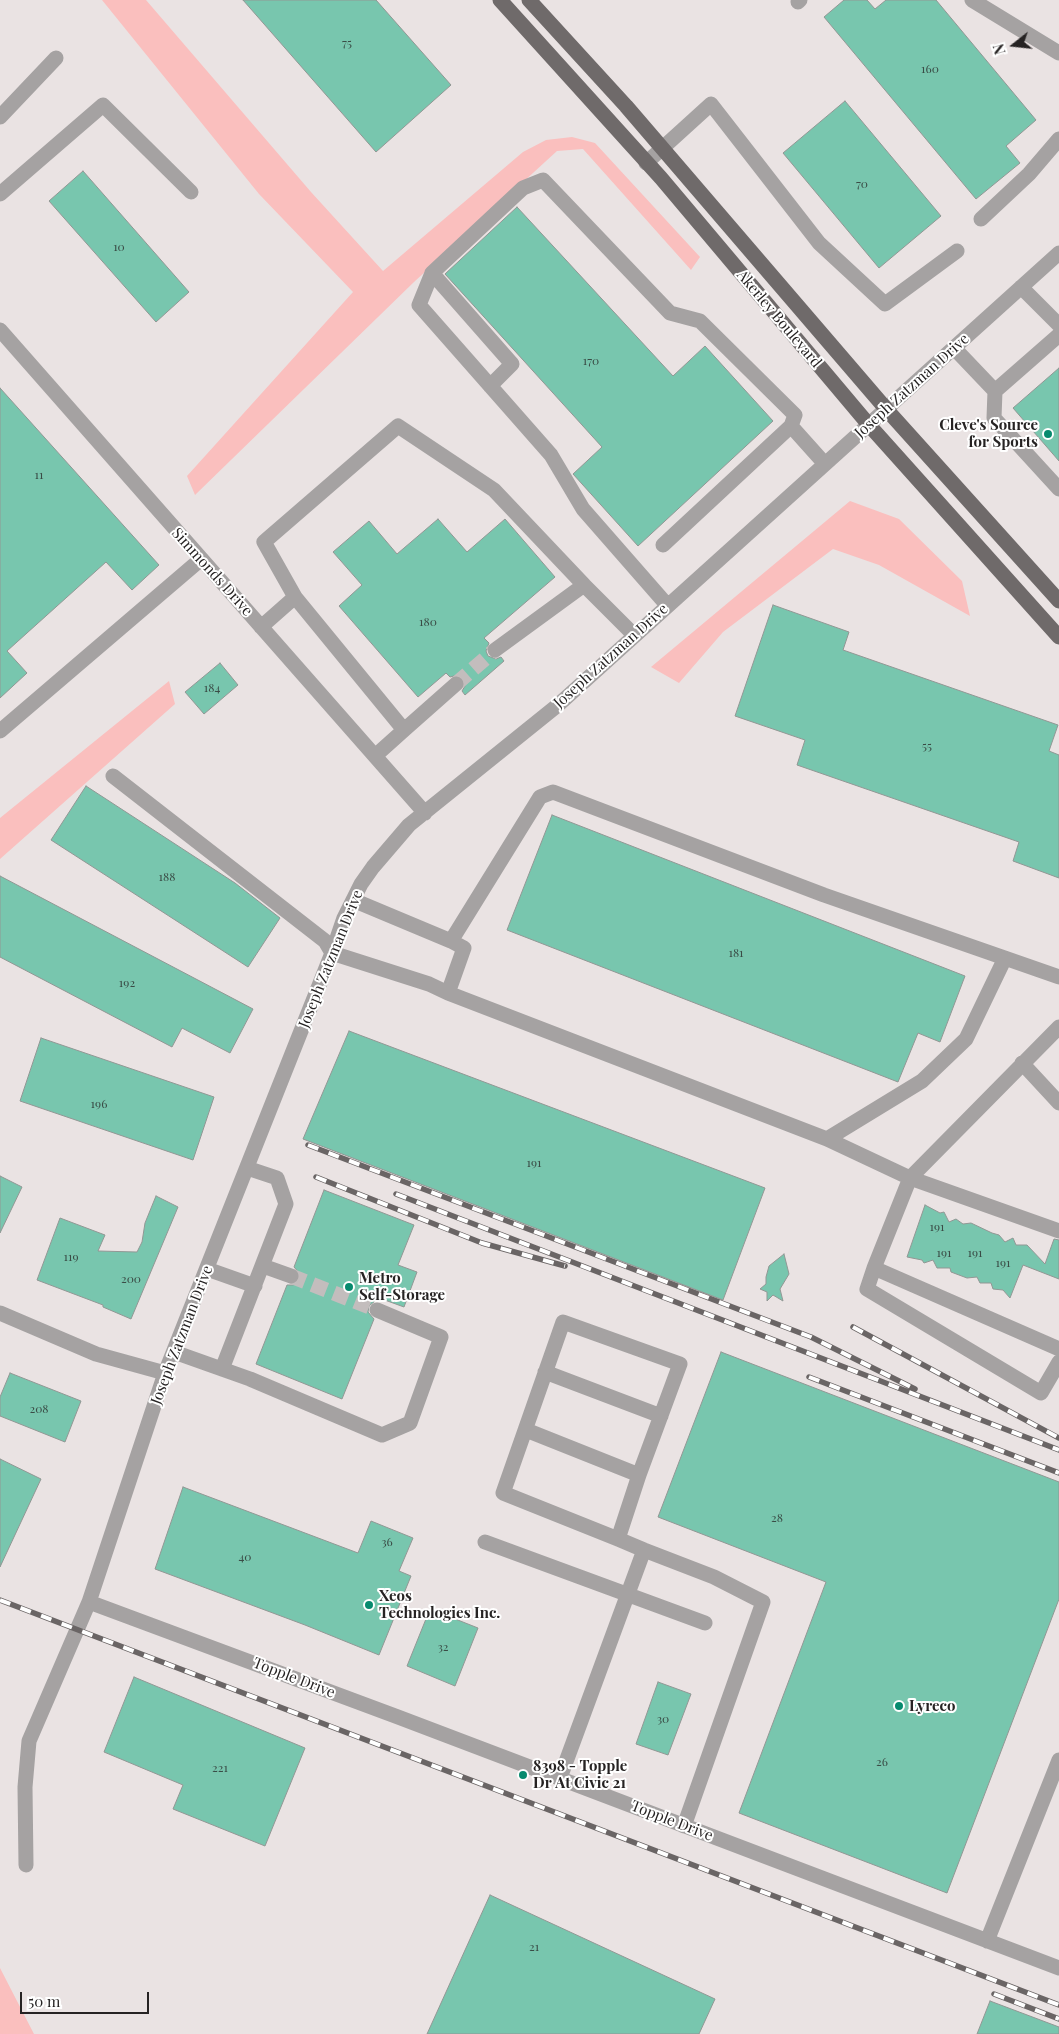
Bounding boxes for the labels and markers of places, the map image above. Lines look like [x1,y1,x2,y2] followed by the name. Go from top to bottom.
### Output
[939,416,1038,451] place label: Cleve's Source for Sports
[1042,428,1054,440] marker: Cleve's Source for Sports
[359,1269,445,1304] place label: Metro Self-Storage
[343,1281,355,1293] marker: Metro Self-Storage
[379,1587,500,1622] place label: Xeos Technologies Inc.
[363,1599,375,1611] marker: Xeos Technologies Inc.
[909,1697,955,1715] place label: Lyreco
[893,1700,905,1712] marker: Lyreco
[533,1757,627,1792] place label: 8398 - Topple Dr At Civic 21
[517,1769,529,1781] marker: 8398 - Topple Dr At Civic 21

